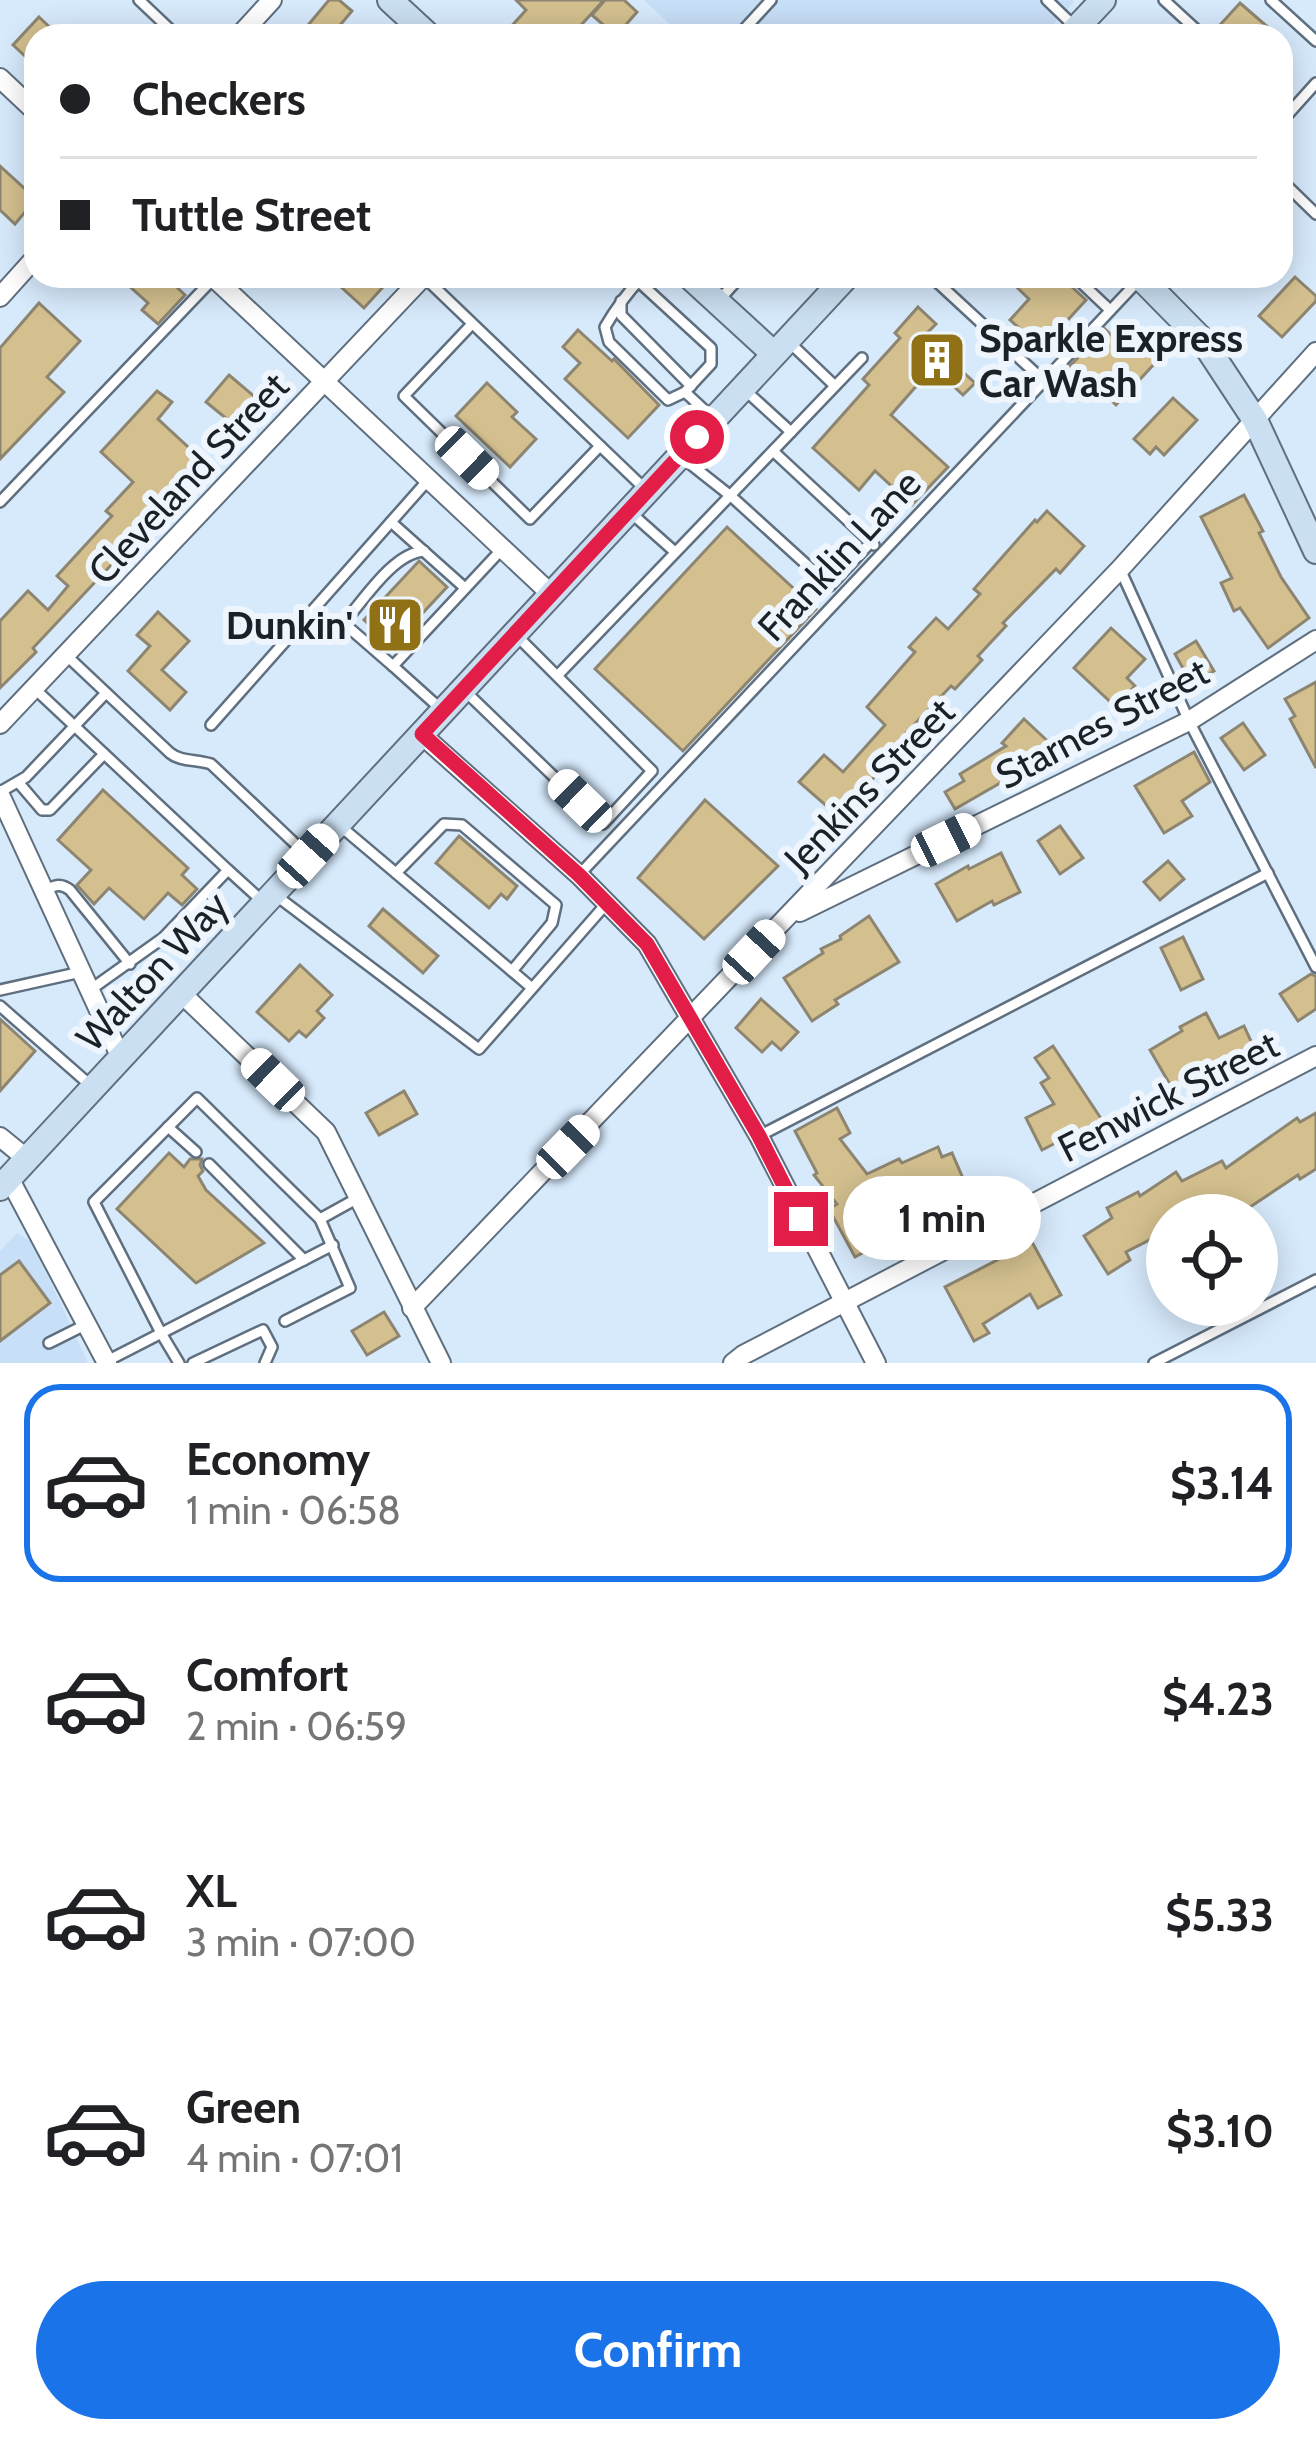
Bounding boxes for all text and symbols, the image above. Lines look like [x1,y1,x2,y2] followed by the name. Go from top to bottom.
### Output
[132,72,306,126] text: Checkers
[132,188,371,242] text: Tuttle Street
[979,314,1243,407] place label: Sparkle Express Car Wash
[906,329,968,391] building icon: Sparkle Express Car Wash
[78,362,298,594] street label: Cleveland Street
[670,410,724,464] route start
[429,420,505,496] car
[748,459,930,651] street label: Franklin Lane
[364,594,426,656] restaurant icon: Dunkin'
[226,601,353,649] place label: Dunkin'
[988,647,1216,799] street label: Starnes Street
[773,688,964,883] street label: Jenkins Street
[542,763,618,839] car
[906,808,986,872] car
[271,817,345,895] car
[66,881,238,1061] street label: Walton Way
[716,913,792,991] car
[1050,1020,1286,1172] street label: Fenwick Street
[235,1042,311,1118] car
[530,1109,606,1185] car
[843,1177,1041,1261] callout: 1 min
[774,1192,828,1246] route end
[898,1194,986,1242] text: 1 min
[1146,1194,1278,1326] map controls
[1146,1194,1278,1326] button: locate
[42,1429,150,1537] icon: car
[186,1432,370,1486] text: Economy
[1170,1456,1274,1510] text: $3.14
[186,1486,401,1534] text: 1 min · 06:58
[42,1645,150,1753] icon: car
[186,1648,349,1702] text: Comfort
[1162,1672,1274,1726] text: $4.23
[186,1702,407,1750] text: 2 min · 06:59
[42,1861,150,1969] icon: car
[186,1864,237,1918] text: XL
[1165,1888,1274,1942] text: $5.33
[186,1918,416,1966] text: 3 min · 07:00
[42,2077,150,2185] icon: car
[186,2080,301,2134] text: Green
[1166,2104,1274,2158] text: $3.10
[186,2134,403,2182] text: 4 min · 07:01
[36,2281,1280,2419] button: Confirm

